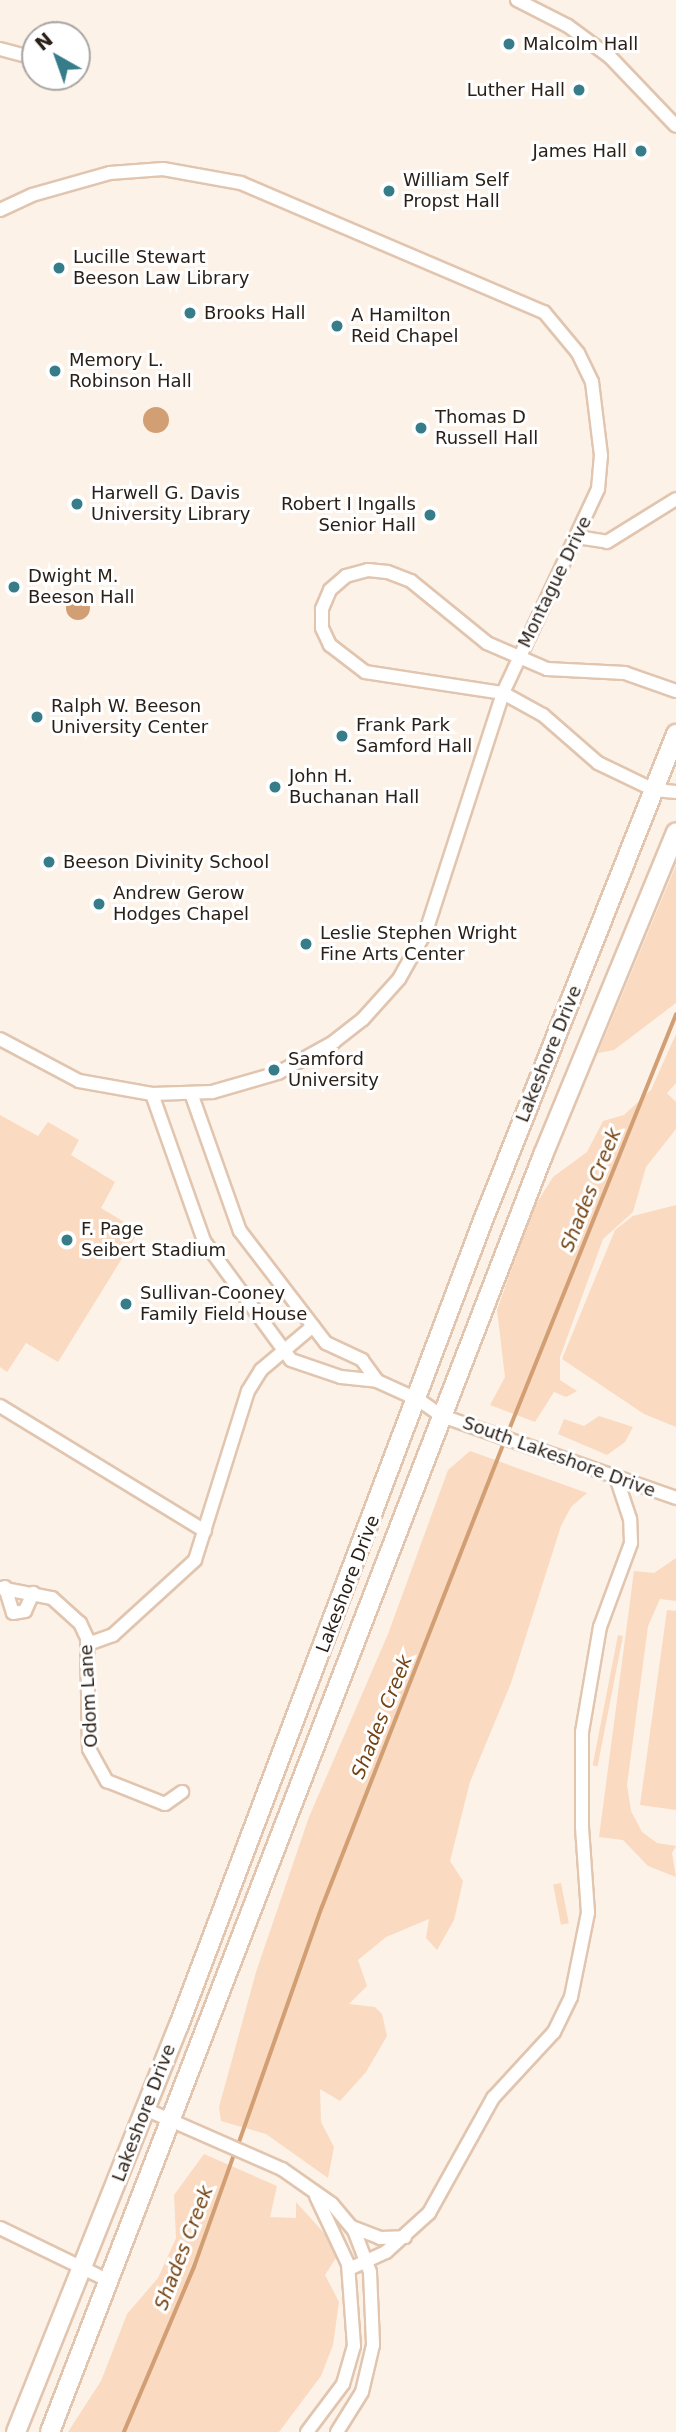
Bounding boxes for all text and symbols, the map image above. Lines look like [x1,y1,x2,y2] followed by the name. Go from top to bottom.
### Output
[21,21,91,91] north arrow
[31,28,57,55] text: N
[523,33,638,55] place label: Malcolm Hall
[501,36,517,52] marker: Malcolm Hall
[467,79,565,101] place label: Luther Hall
[571,82,587,98] marker: Luther Hall
[532,140,627,162] place label: James Hall
[633,143,649,159] marker: James Hall
[403,170,509,212] place label: William Self Propst Hall
[381,183,397,199] marker: William Self Propst Hall
[73,247,249,290] place label: Lucille Stewart Beeson Law Library
[51,260,67,276] marker: Lucille Stewart Beeson Law Library
[204,302,305,324] place label: Brooks Hall
[182,305,198,321] marker: Brooks Hall
[351,305,458,348] place label: A Hamilton Reid Chapel
[329,318,345,334] marker: A Hamilton Reid Chapel
[69,350,192,392] place label: Memory L. Robinson Hall
[47,363,63,379] marker: Memory L. Robinson Hall
[435,407,538,450] place label: Thomas D Russell Hall
[413,420,429,436] marker: Thomas D Russell Hall
[91,483,250,526] place label: Harwell G. Davis University Library
[281,494,416,536] place label: Robert I Ingalls Senior Hall
[69,496,85,512] marker: Harwell G. Davis University Library
[422,507,438,523] marker: Robert I Ingalls Senior Hall
[514,513,596,651] street label: Montague Drive
[28,566,135,608] place label: Dwight M. Beeson Hall
[6,579,22,595] marker: Dwight M. Beeson Hall
[51,696,208,738] place label: Ralph W. Beeson University Center
[29,709,45,725] marker: Ralph W. Beeson University Center
[356,715,472,758] place label: Frank Park Samford Hall
[334,728,350,744] marker: Frank Park Samford Hall
[289,766,419,808] place label: John H. Buchanan Hall
[267,779,283,795] marker: John H. Buchanan Hall
[63,851,269,873] place label: Beeson Divinity School
[41,854,57,870] marker: Beeson Divinity School
[113,883,249,926] place label: Andrew Gerow Hodges Chapel
[91,896,107,912] marker: Andrew Gerow Hodges Chapel
[320,923,517,965] place label: Leslie Stephen Wright Fine Arts Center
[298,936,314,952] marker: Leslie Stephen Wright Fine Arts Center
[512,983,586,1125] street label: Lakeshore Drive
[288,1049,379,1092] place label: Samford University
[266,1062,282,1078] marker: Samford University
[556,1125,626,1255] water label: Shades Creek
[81,1219,226,1262] place label: F. Page Seibert Stadium
[59,1232,75,1248] marker: F. Page Seibert Stadium
[140,1283,307,1326] place label: Sullivan-Cooney Family Field House
[118,1296,134,1312] marker: Sullivan-Cooney Family Field House
[460,1412,658,1502] street label: South Lakeshore Drive
[312,1512,384,1656] street label: Lakeshore Drive
[76,1644,102,1748] street label: Odom Lane
[347,1652,417,1782] water label: Shades Creek
[108,2041,180,2185] street label: Lakeshore Drive
[150,2183,218,2313] water label: Shades Creek

